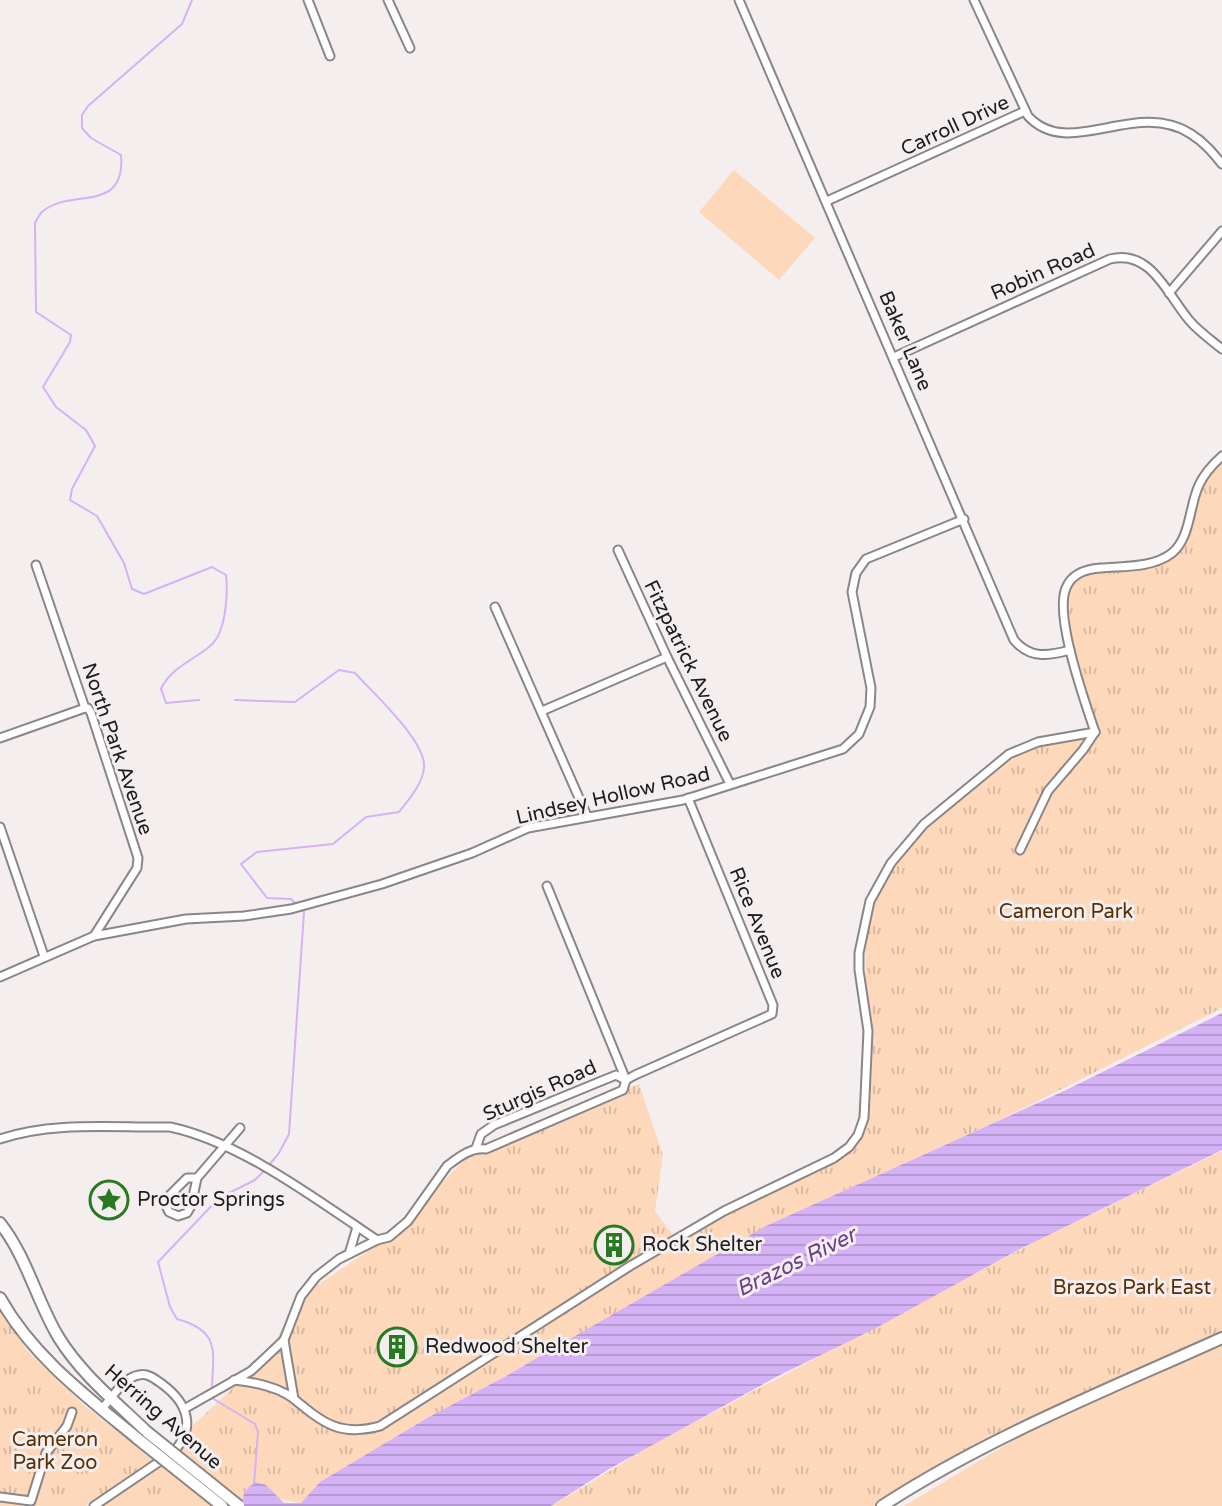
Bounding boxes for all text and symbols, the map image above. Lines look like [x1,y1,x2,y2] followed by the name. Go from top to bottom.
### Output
[897,90,1013,162] street label: Carroll Drive
[987,238,1099,306] street label: Robin Road
[873,287,937,395] street label: Baker Lane
[638,576,738,746] street label: Fitzpatrick Avenue
[76,660,158,838] street label: North Park Avenue
[514,762,712,830] street label: Lindsey Hollow Road
[724,864,790,982] street label: Rice Avenue
[999,900,1133,924] park label: Cameron Park
[480,1055,600,1127] street label: Sturgis Road
[88,1179,130,1221] place icon: Proctor Springs
[137,1188,285,1212] place label: Proctor Springs
[732,1221,862,1302] water label: Brazos River
[593,1224,635,1266] building icon: Rock Shelter
[642,1233,763,1257] place label: Rock Shelter
[1053,1276,1212,1300] park label: Brazos Park East
[376,1326,418,1368] building icon: Redwood Shelter
[425,1335,588,1359] place label: Redwood Shelter
[99,1359,227,1475] street label: Herring Avenue
[12,1428,98,1475] park label: Cameron Park Zoo

